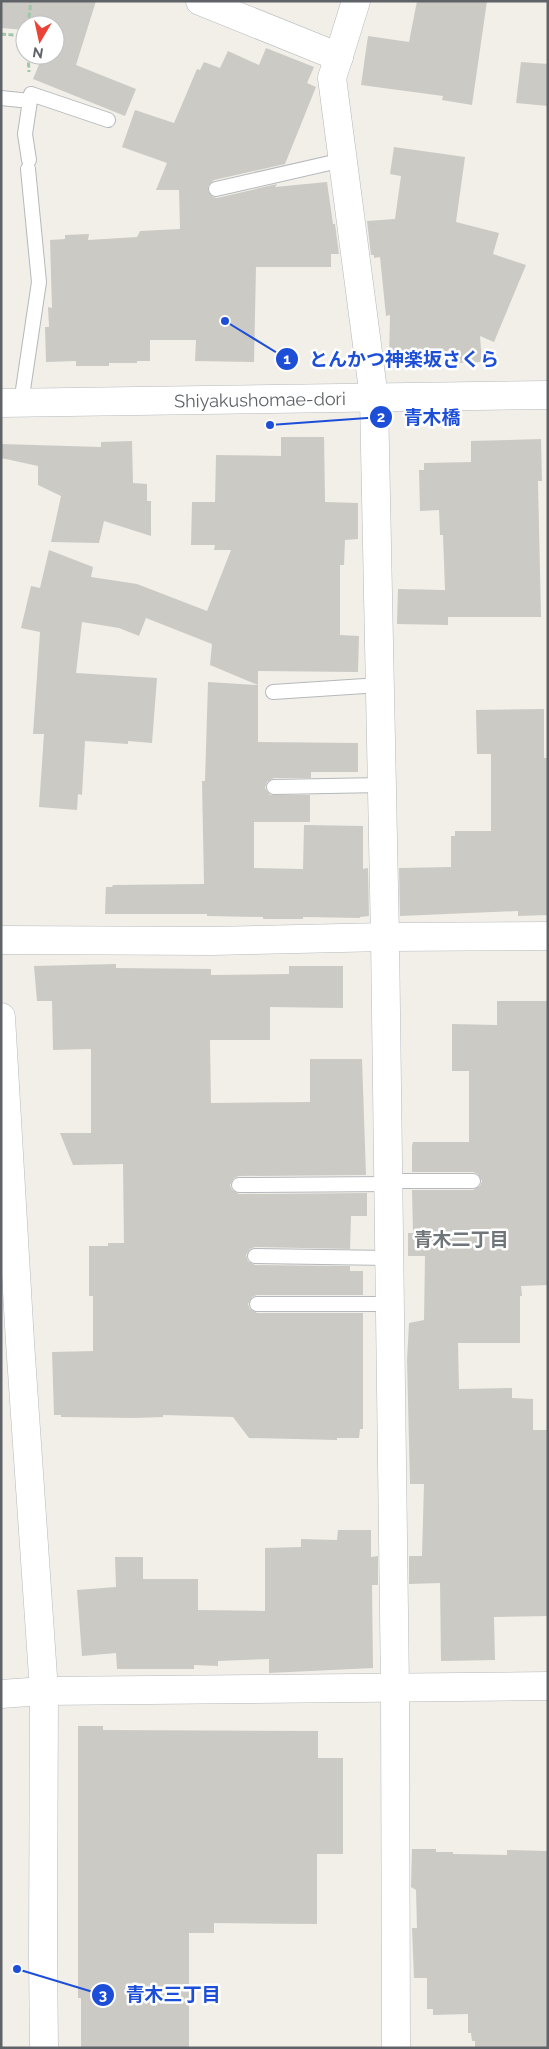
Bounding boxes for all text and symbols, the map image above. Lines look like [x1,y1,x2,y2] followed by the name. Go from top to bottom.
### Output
[15,15,65,65] north arrow
[31,44,44,62] text: N
[274,342,509,376] callout: とんかつ神楽坂さくら
[309,348,499,370] text: とんかつ神楽坂さくら
[283,350,291,368] text: 1
[174,387,346,411] street label: Shiyakushomae-dori
[369,400,471,434] callout: 青木橋
[403,406,461,428] text: 青木橋
[377,408,385,426] text: 2
[413,1228,509,1250] district label: 青木二丁目
[90,1978,230,2012] callout: 青木三丁目
[125,1983,221,2005] text: 青木三丁目
[99,1986,107,2004] text: 3

